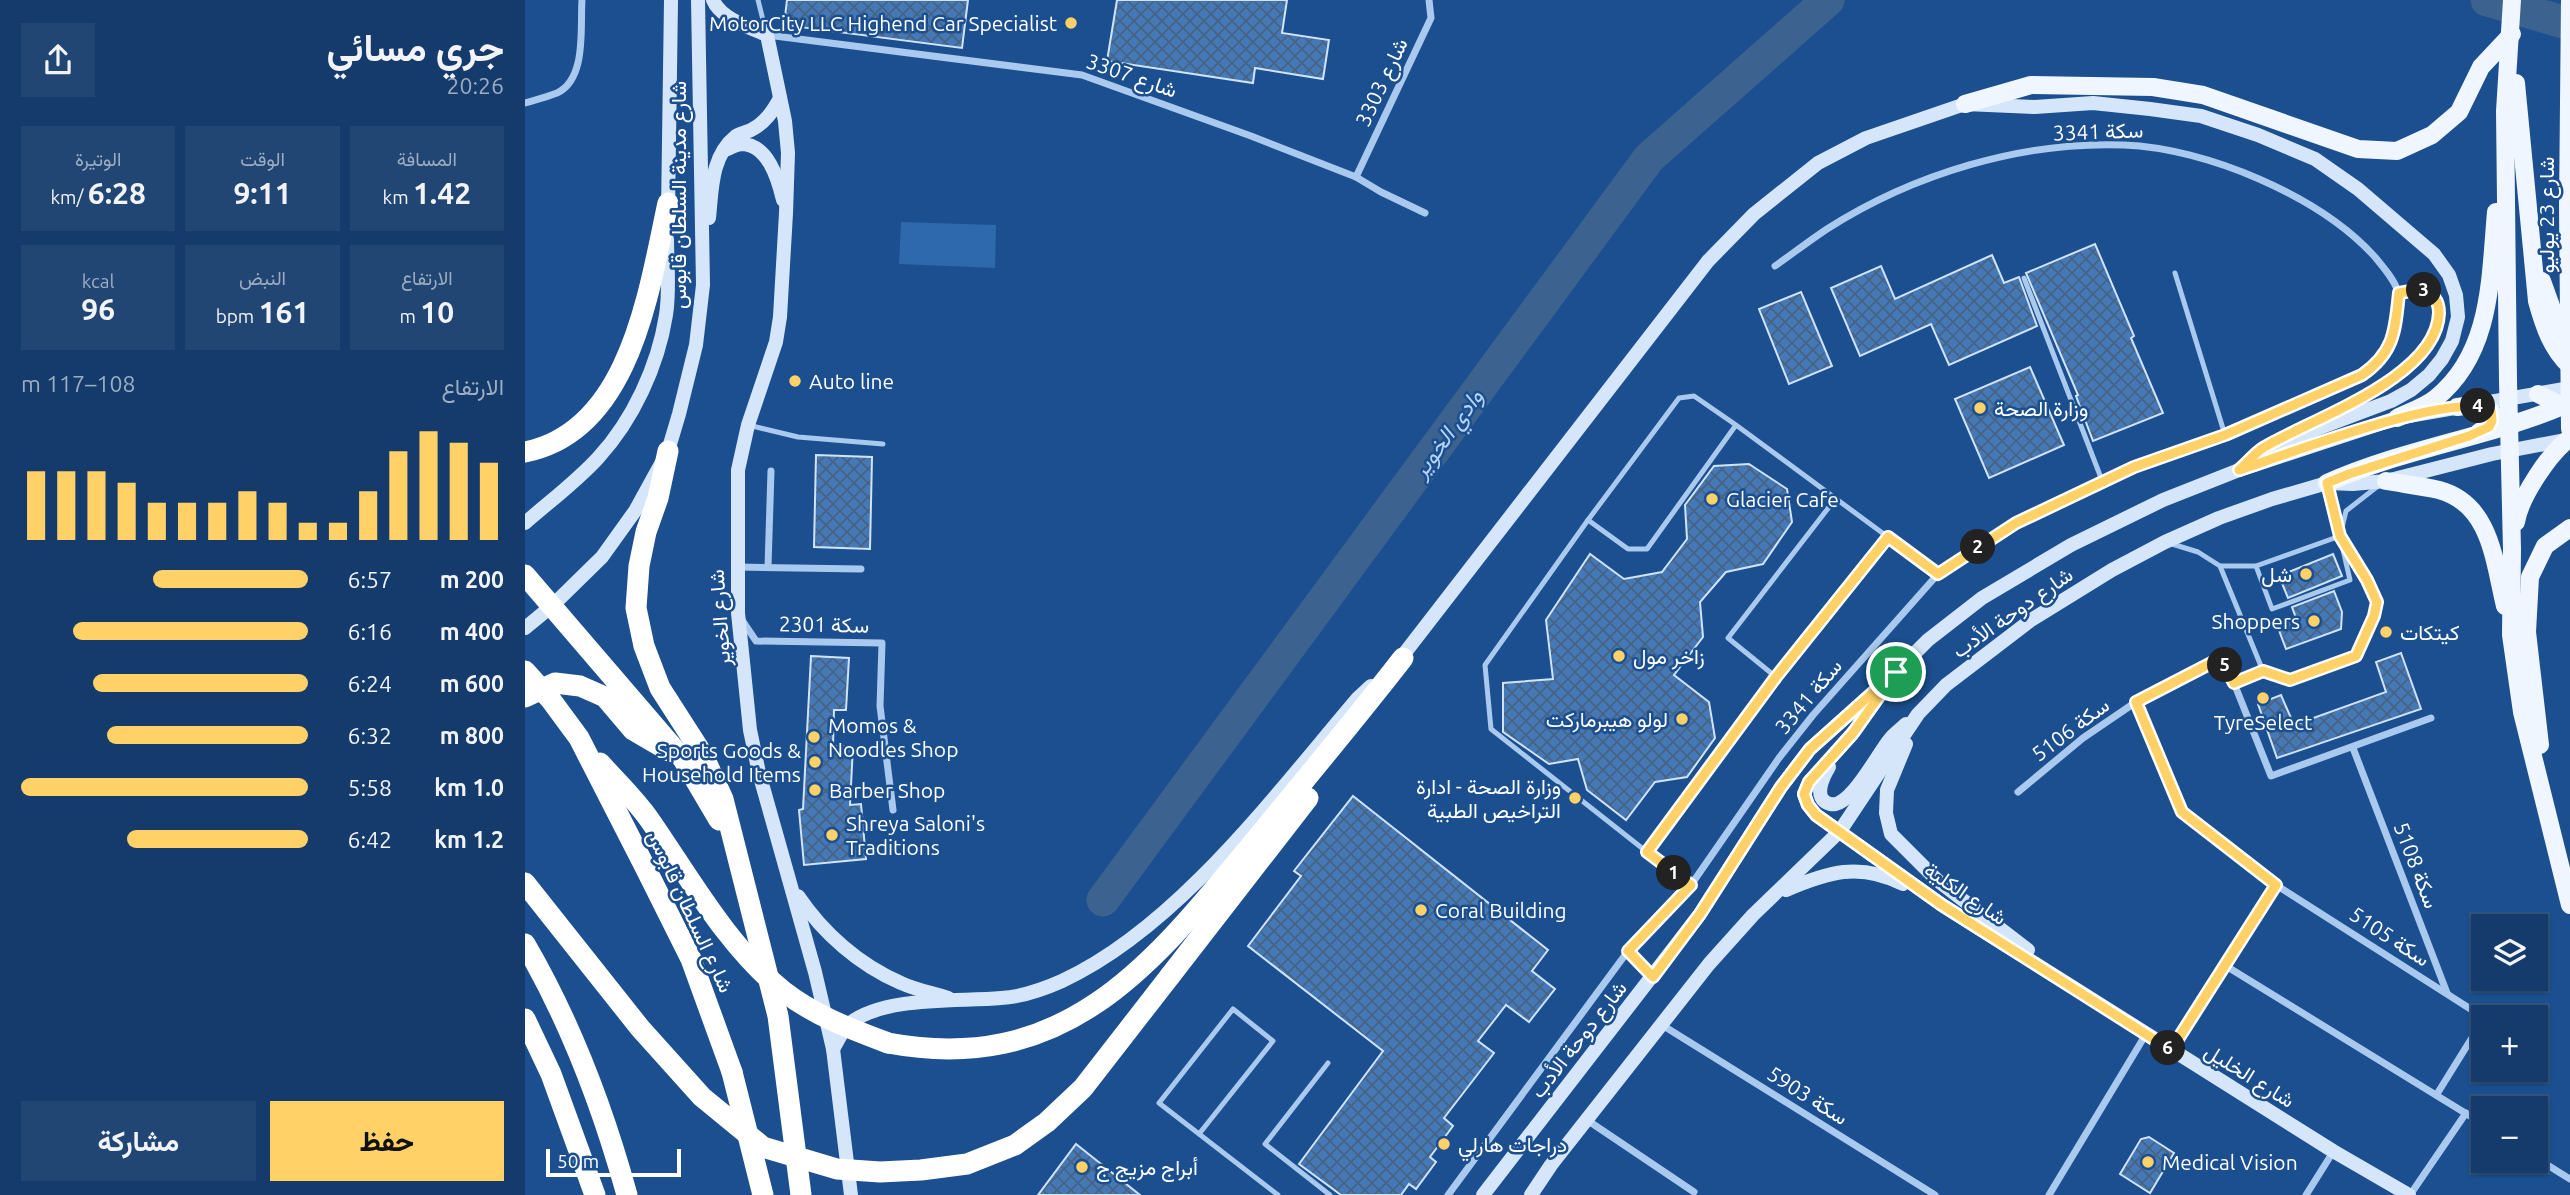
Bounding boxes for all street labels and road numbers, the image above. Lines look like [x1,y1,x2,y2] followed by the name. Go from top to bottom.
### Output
[1350,34,1415,131] street label: 3303 شارع
[1082,48,1181,105] street label: 3307 شارع
[666,81,693,309] street label: شارع مدينة السلطان قابوس
[2052,117,2144,145] street label: سكة 3341
[2534,157,2561,273] street label: شارع 23 يوليو
[1947,562,2079,665] street label: شارع دوحة الأدب
[704,569,737,668] street label: شارع الخوير
[779,611,869,637] street label: سكة 2301
[1770,654,1846,738] street label: سكة 3341
[2027,692,2113,766] street label: سكة 5106
[2390,819,2444,911] street label: سكة 5108
[640,826,739,997] street label: شارع السلطان قابوس
[1919,857,2012,932] street label: شارع الكلية
[2346,901,2434,971] street label: سكة 5105
[1525,976,1633,1104] street label: شارع دوحة الأدب
[2199,1038,2299,1115] street label: شارع الخليل
[1763,1061,1853,1129] street label: سكة 5903

